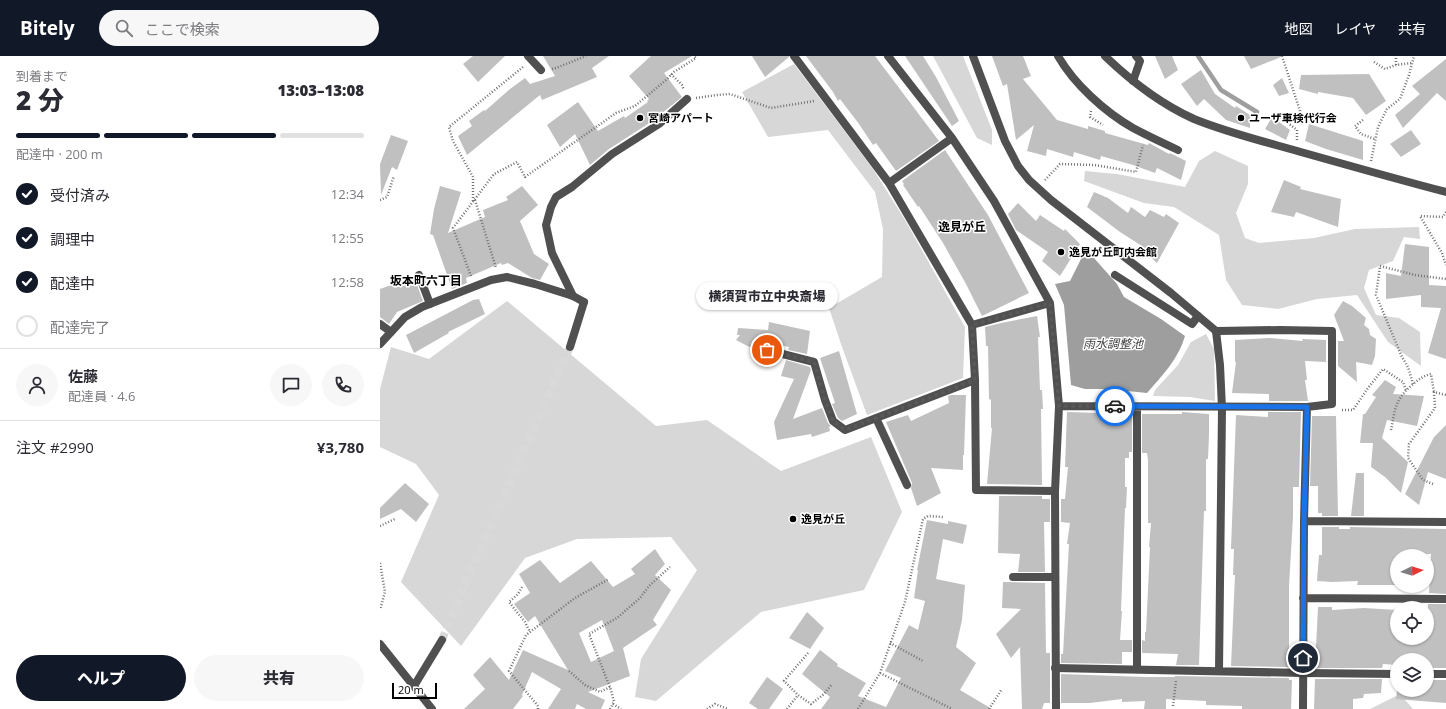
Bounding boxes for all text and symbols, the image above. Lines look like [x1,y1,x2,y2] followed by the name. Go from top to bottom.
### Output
[99,10,379,46] search box
[20,15,75,41] text: Bitely
[113,17,135,39] icon: search
[145,19,220,39] text: ここで検索
[1284,19,1312,38] text: 地図
[1334,19,1376,38] text: レイヤ
[1398,19,1426,38] text: 共有
[16,67,68,85] text: 到着まで
[278,80,364,100] text: 13:03–13:08
[16,82,64,118] text: 2 分
[648,110,714,125] place label: 宮崎アパート
[1249,110,1337,125] place label: ユーザ車検代行会
[635,113,645,123] marker: 宮崎アパート
[1236,113,1246,123] marker: ユーザ車検代行会
[16,145,103,163] text: 配達中 · 200 m
[16,183,38,205] icon: check
[50,185,110,205] text: 受付済み
[331,185,364,203] text: 12:34
[938,218,986,235] district label: 逸見が丘
[16,227,38,249] icon: check
[50,229,95,249] text: 調理中
[331,229,364,247] text: 12:55
[1069,244,1157,259] place label: 逸見が丘町内会館
[1056,247,1066,257] marker: 逸見が丘町内会館
[16,271,38,293] icon: check
[390,272,462,289] district label: 坂本町六丁目
[50,273,95,293] text: 配達中
[331,273,364,291] text: 12:58
[696,282,838,310] callout: 横須賀市立中央斎場
[708,287,826,305] text: 横須賀市立中央斎場
[50,317,110,337] text: 配達完了
[750,333,784,367] pin
[1083,335,1144,352] water label: 雨水調整池
[756,339,778,361] icon: bag
[16,364,58,406] button: person
[270,364,312,406] button: chat
[322,364,364,406] button: phone
[68,366,98,386] text: 佐藤
[1095,386,1135,426] courier
[68,387,135,405] text: 配達員 · 4.6
[1104,395,1126,417] icon: car
[16,437,94,457] text: 注文 #2990
[317,437,364,457] text: ¥3,780
[801,511,845,526] place label: 逸見が丘
[788,514,798,524] marker: 逸見が丘
[1390,549,1434,593] north arrow
[1390,549,1434,697] map controls
[1390,601,1434,645] button: locate
[1286,641,1320,675] pin
[1292,647,1314,669] icon: home
[1390,653,1434,697] button: layers
[16,655,186,701] button: ヘルプ
[194,655,364,701] button: 共有
[392,681,437,700] scale bar
[398,682,424,697] text: 20 m

